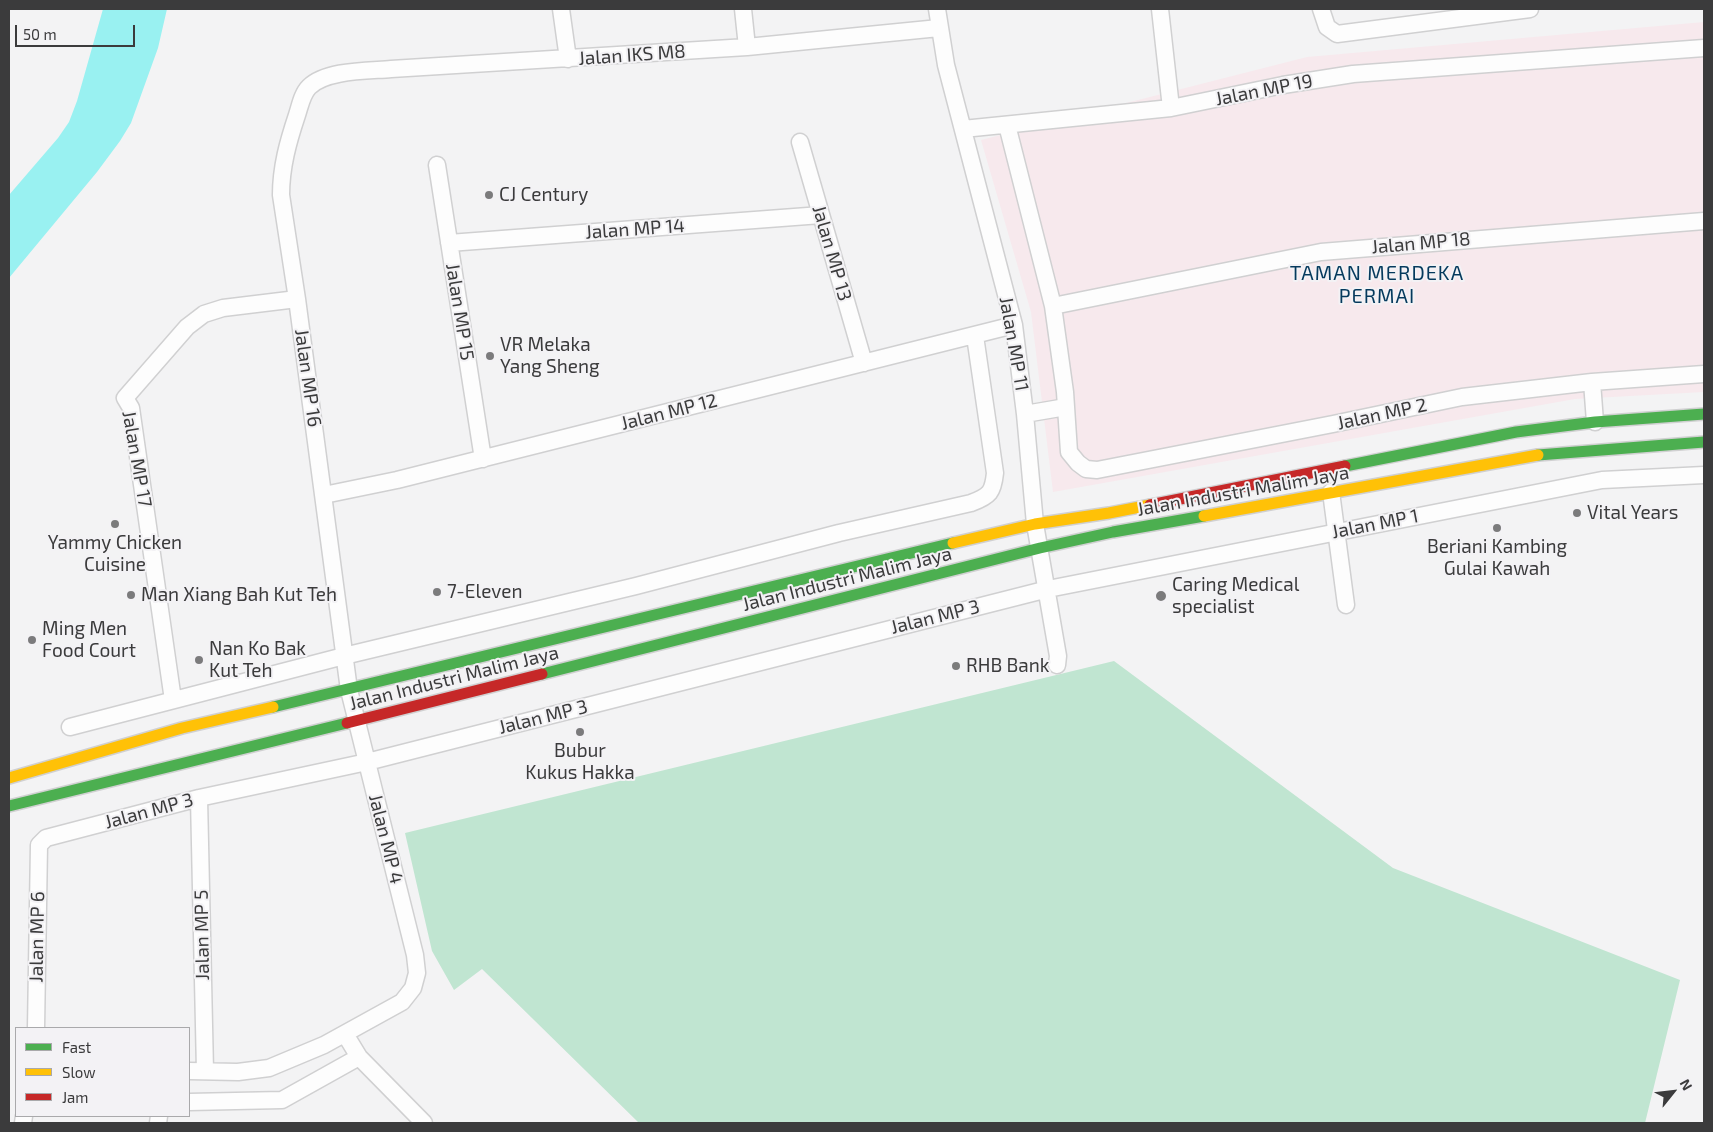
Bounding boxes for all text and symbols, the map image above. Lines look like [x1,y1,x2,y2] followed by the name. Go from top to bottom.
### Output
[18,15,138,47] scale bar
[23,25,57,43] text: 50 m
[578,40,686,70] street label: Jalan IKS M8
[1213,69,1315,111] street label: Jalan MP 19
[499,184,588,206] place label: CJ Century
[483,189,495,201] marker: CJ Century
[807,203,857,303] street label: Jalan MP 13
[585,214,685,244] street label: Jalan MP 14
[1370,227,1472,259] street label: Jalan MP 18
[1288,261,1466,308] district label: TAMAN MERDEKA PERMAI
[441,262,479,362] street label: Jalan MP 15
[994,295,1034,393] street label: Jalan MP 11
[290,328,326,428] street label: Jalan MP 16
[500,334,600,378] place label: VR Melaka Yang Sheng
[484,350,496,362] marker: VR Melaka Yang Sheng
[618,389,720,435] street label: Jalan MP 12
[1335,393,1429,435] street label: Jalan MP 2
[117,409,157,509] street label: Jalan MP 17
[1135,461,1351,521] street label: Jalan Industri Malim Jaya
[1587,502,1678,524] place label: Vital Years
[1330,504,1420,544] street label: Jalan MP 1
[1571,507,1583,519] marker: Vital Years
[109,518,121,530] marker: Yammy Chicken Cuisine
[1491,522,1503,534] marker: Beriani Kambing Gulai Kawah
[48,532,182,576] place label: Yammy Chicken Cuisine
[1427,536,1567,580] place label: Beriani Kambing Gulai Kawah
[740,542,954,616] street label: Jalan Industri Malim Jaya
[1172,574,1299,618] place label: Caring Medical specialist
[447,581,522,603] place label: 7-Eleven
[141,584,337,606] place label: Man Xiang Bah Kut Teh
[431,586,443,598] marker: 7-Eleven
[125,589,137,601] marker: Man Xiang Bah Kut Teh
[1154,589,1168,603] marker: Caring Medical specialist
[888,595,982,639] street label: Jalan MP 3
[42,618,136,662] place label: Ming Men Food Court
[26,634,38,646] marker: Ming Men Food Court
[209,638,306,682] place label: Nan Ko Bak Kut Teh
[347,641,561,715] street label: Jalan Industri Malim Jaya
[193,654,205,666] marker: Nan Ko Bak Kut Teh
[966,655,1049,677] place label: RHB Bank
[950,660,962,672] marker: RHB Bank
[496,695,590,739] street label: Jalan MP 3
[574,726,586,738] marker: Bubur Kukus Hakka
[525,740,635,784] place label: Bubur Kukus Hakka
[102,788,196,834] street label: Jalan MP 3
[364,792,408,886] street label: Jalan MP 4
[190,890,214,980] street label: Jalan MP 5
[25,891,49,983] street label: Jalan MP 6
[15,1027,190,1117] legend
[62,1038,91,1056] text: Fast
[62,1063,96,1081] text: Slow
[1648,1067,1698,1117] north arrow
[1677,1076,1696,1093] text: N
[62,1088,88,1106] text: Jam

